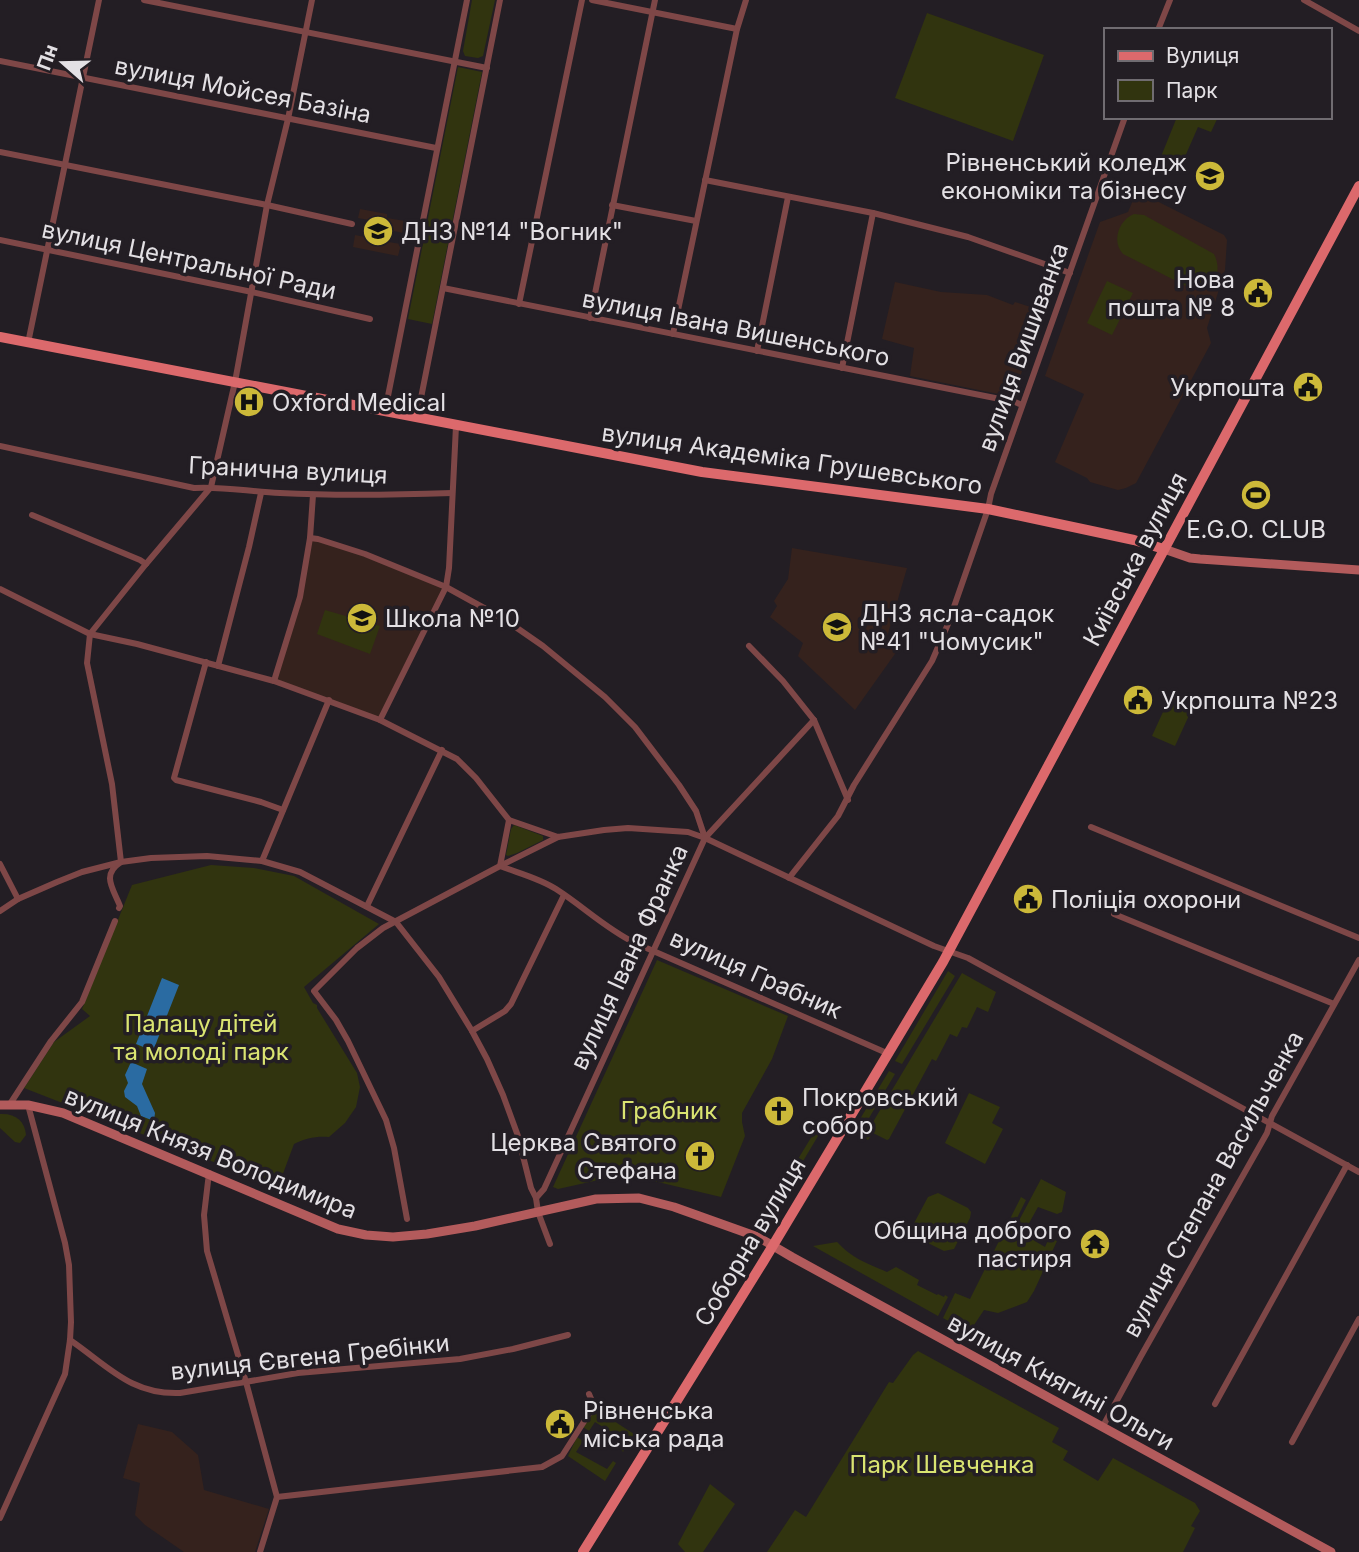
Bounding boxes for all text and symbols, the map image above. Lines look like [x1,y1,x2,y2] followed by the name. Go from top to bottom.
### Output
[28,28,98,98] north arrow
[1104,28,1331,119] legend
[32,41,63,74] text: Пн
[1166,43,1239,68] text: Вулиця
[112,51,374,129] street label: вулиця Мойсея Базіна
[1166,78,1218,103] text: Парк
[941,148,1187,205] place label: Рівненський коледж економіки та бізнесу
[1193,159,1227,193] school or university icon: Рівненський коледж економіки та бізнесу
[361,214,395,248] school or university icon: ДНЗ №14 "Вогник"
[39,215,339,305] street label: вулиця Центральної Ради
[401,217,623,246] place label: ДНЗ №14 "Вогник"
[972,239,1074,455] street label: вулиця Вишиванка
[1108,265,1235,322] place label: Нова пошта № 8
[1241,276,1275,310] public building icon: Нова пошта № 8
[580,284,892,372] street label: вулиця Івана Вишенського
[1291,370,1325,404] public building icon: Укрпошта
[1170,373,1285,402] place label: Укрпошта
[232,385,266,419] hospital icon: Oxford Medical
[272,388,446,417] place label: Oxford Medical
[600,418,984,500] street label: вулиця Академіка Грушевського
[188,450,388,490] street label: Гранична вулиця
[1077,467,1193,651] street label: Київська вулиця
[1239,478,1273,512] sports icon: E.G.O. CLUB
[1186,515,1326,544] place label: E.G.O. CLUB
[860,599,1054,656] place label: ДНЗ ясла-садок №41 "Чомусик"
[345,601,379,635] school or university icon: Школа №10
[385,604,520,633] place label: Школа №10
[820,610,854,644] school or university icon: ДНЗ ясла-садок №41 "Чомусик"
[1121,683,1155,717] public building icon: Укрпошта №23
[1161,686,1338,715] place label: Укрпошта №23
[564,840,694,1074] street label: вулиця Івана Франка
[1011,882,1045,916] public building icon: Поліцiя охорони
[1051,885,1241,914] place label: Поліцiя охорони
[666,923,846,1025] street label: вулиця Грабник
[113,1009,289,1066] park label: Палацу дітей та молоді парк
[1117,1026,1309,1342] street label: вулиця Степана Васильченка
[61,1081,361,1225] street label: вулиця Князя Володимира
[802,1083,958,1140] place label: Покровський собор
[762,1094,796,1128] church icon: Покровський собор
[621,1096,717,1125] park label: Грабник
[490,1128,677,1185] place label: Церква Святого Стефана
[683,1139,717,1173] church icon: Церква Святого Стефана
[688,1153,812,1331] street label: Соборна вулиця
[874,1216,1072,1273] place label: Община доброго пастиря
[1078,1227,1112,1261] temple icon: Община доброго пастиря
[943,1308,1179,1456] street label: вулиця Княгині Ольги
[169,1328,451,1386] street label: вулиця Євгена Гребінки
[583,1396,725,1453] place label: Рівненська міська рада
[543,1407,577,1441] public building icon: Рівненська міська рада
[850,1450,1034,1479] park label: Парк Шевченка

